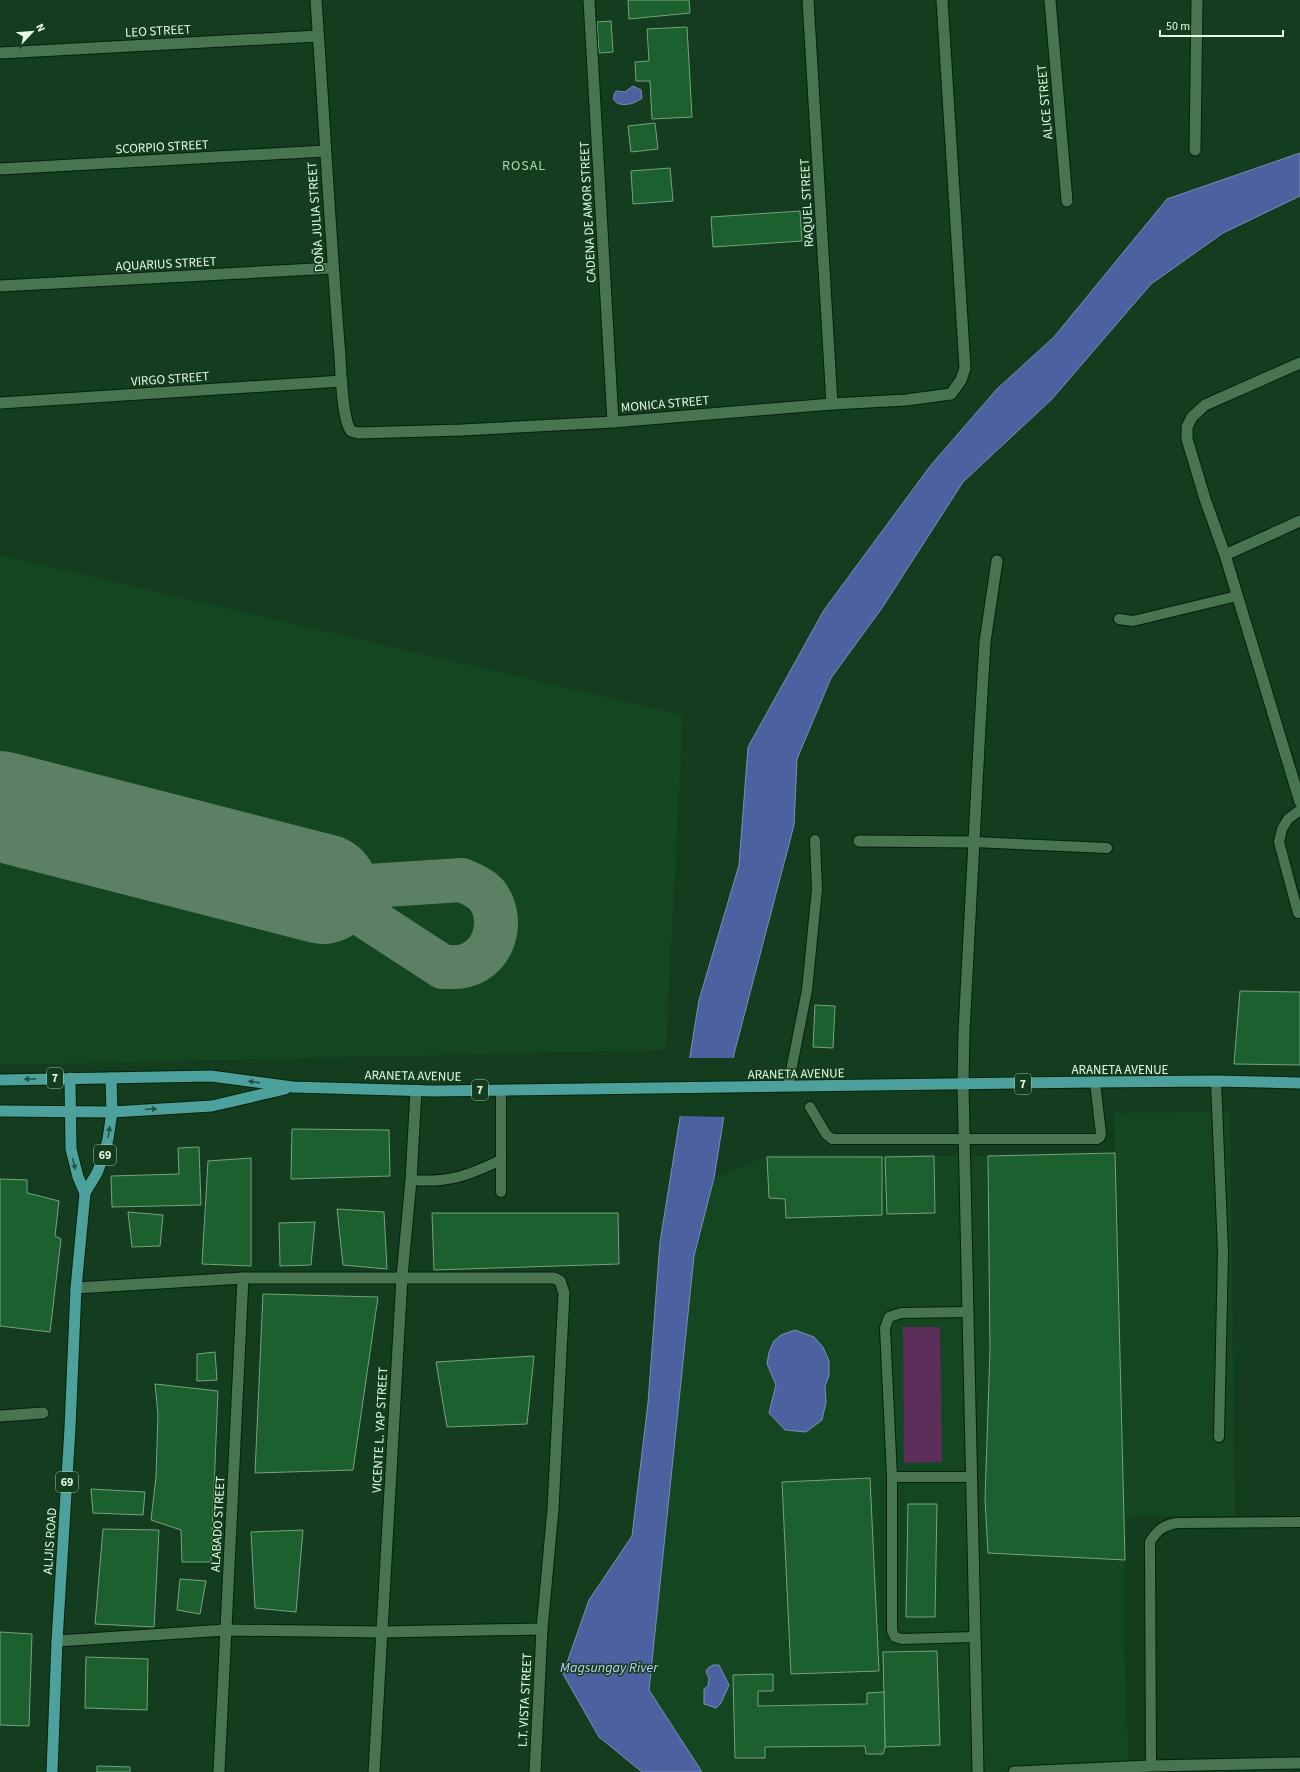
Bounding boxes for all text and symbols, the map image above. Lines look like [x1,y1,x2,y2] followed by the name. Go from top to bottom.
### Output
[12,12,52,52] north arrow
[1160,12,1283,38] scale bar
[1166,18,1190,35] text: 50 m
[125,20,192,42] street label: LEO STREET
[32,21,49,34] text: N
[1033,64,1057,140] street label: ALICE STREET
[115,136,209,158] street label: SCORPIO STREET
[575,141,601,283] street label: CADENA DE AMOR STREET
[502,156,546,176] district label: ROSAL
[796,158,818,248] street label: RAQUEL STREET
[303,161,329,273] street label: DOÑA JULIA STREET
[115,252,217,276] street label: AQUARIUS STREET
[130,367,210,391] street label: VIRGO STREET
[620,391,710,417] street label: MONICA STREET
[1072,1061,1169,1079] street label: ARANETA AVENUE
[747,1064,845,1084] street label: ARANETA AVENUE
[364,1066,462,1086] street label: ARANETA AVENUE
[47,1068,63,1088] road number: 7
[1015,1074,1031,1094] road number: 7
[23,1076,36,1082] one-way arrow
[248,1079,261,1085] one-way arrow
[472,1080,488,1100] road number: 7
[145,1106,157,1113] one-way arrow
[106,1126,112,1138] one-way arrow
[94,1145,116,1165] road number: 69
[71,1159,77,1171] one-way arrow
[368,1367,392,1493] street label: VICENTE L. YAP STREET
[56,1472,78,1492] road number: 69
[206,1476,230,1573] street label: ALABADO STREET
[39,1507,61,1575] street label: ALIJIS ROAD
[514,1652,536,1748] street label: L.T. VISTA STREET
[560,1658,659,1678] water label: Magsungay River

